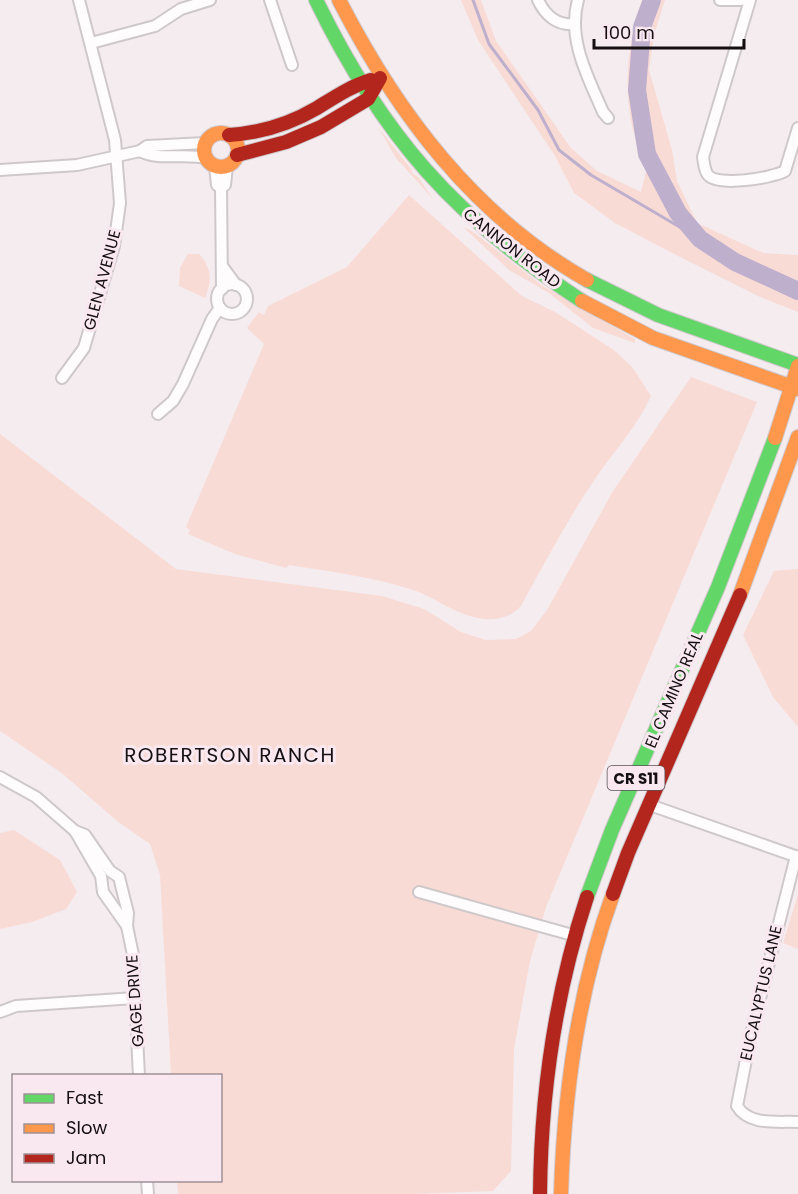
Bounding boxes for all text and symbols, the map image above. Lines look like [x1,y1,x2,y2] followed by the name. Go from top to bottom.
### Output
[594,12,744,50] scale bar
[603,20,655,45] text: 100 m
[458,203,566,293] street label: CANNON ROAD
[78,227,126,333] street label: GLEN AVENUE
[639,628,709,752] street label: EL CAMINO REAL
[124,741,336,769] district label: ROBERTSON RANCH
[608,766,664,790] road number: CR S11
[734,923,788,1063] street label: EUCALYPTUS LANE
[120,954,150,1048] street label: GAGE DRIVE
[12,1074,222,1182] legend
[66,1085,103,1110] text: Fast
[66,1115,108,1140] text: Slow
[66,1145,106,1170] text: Jam

